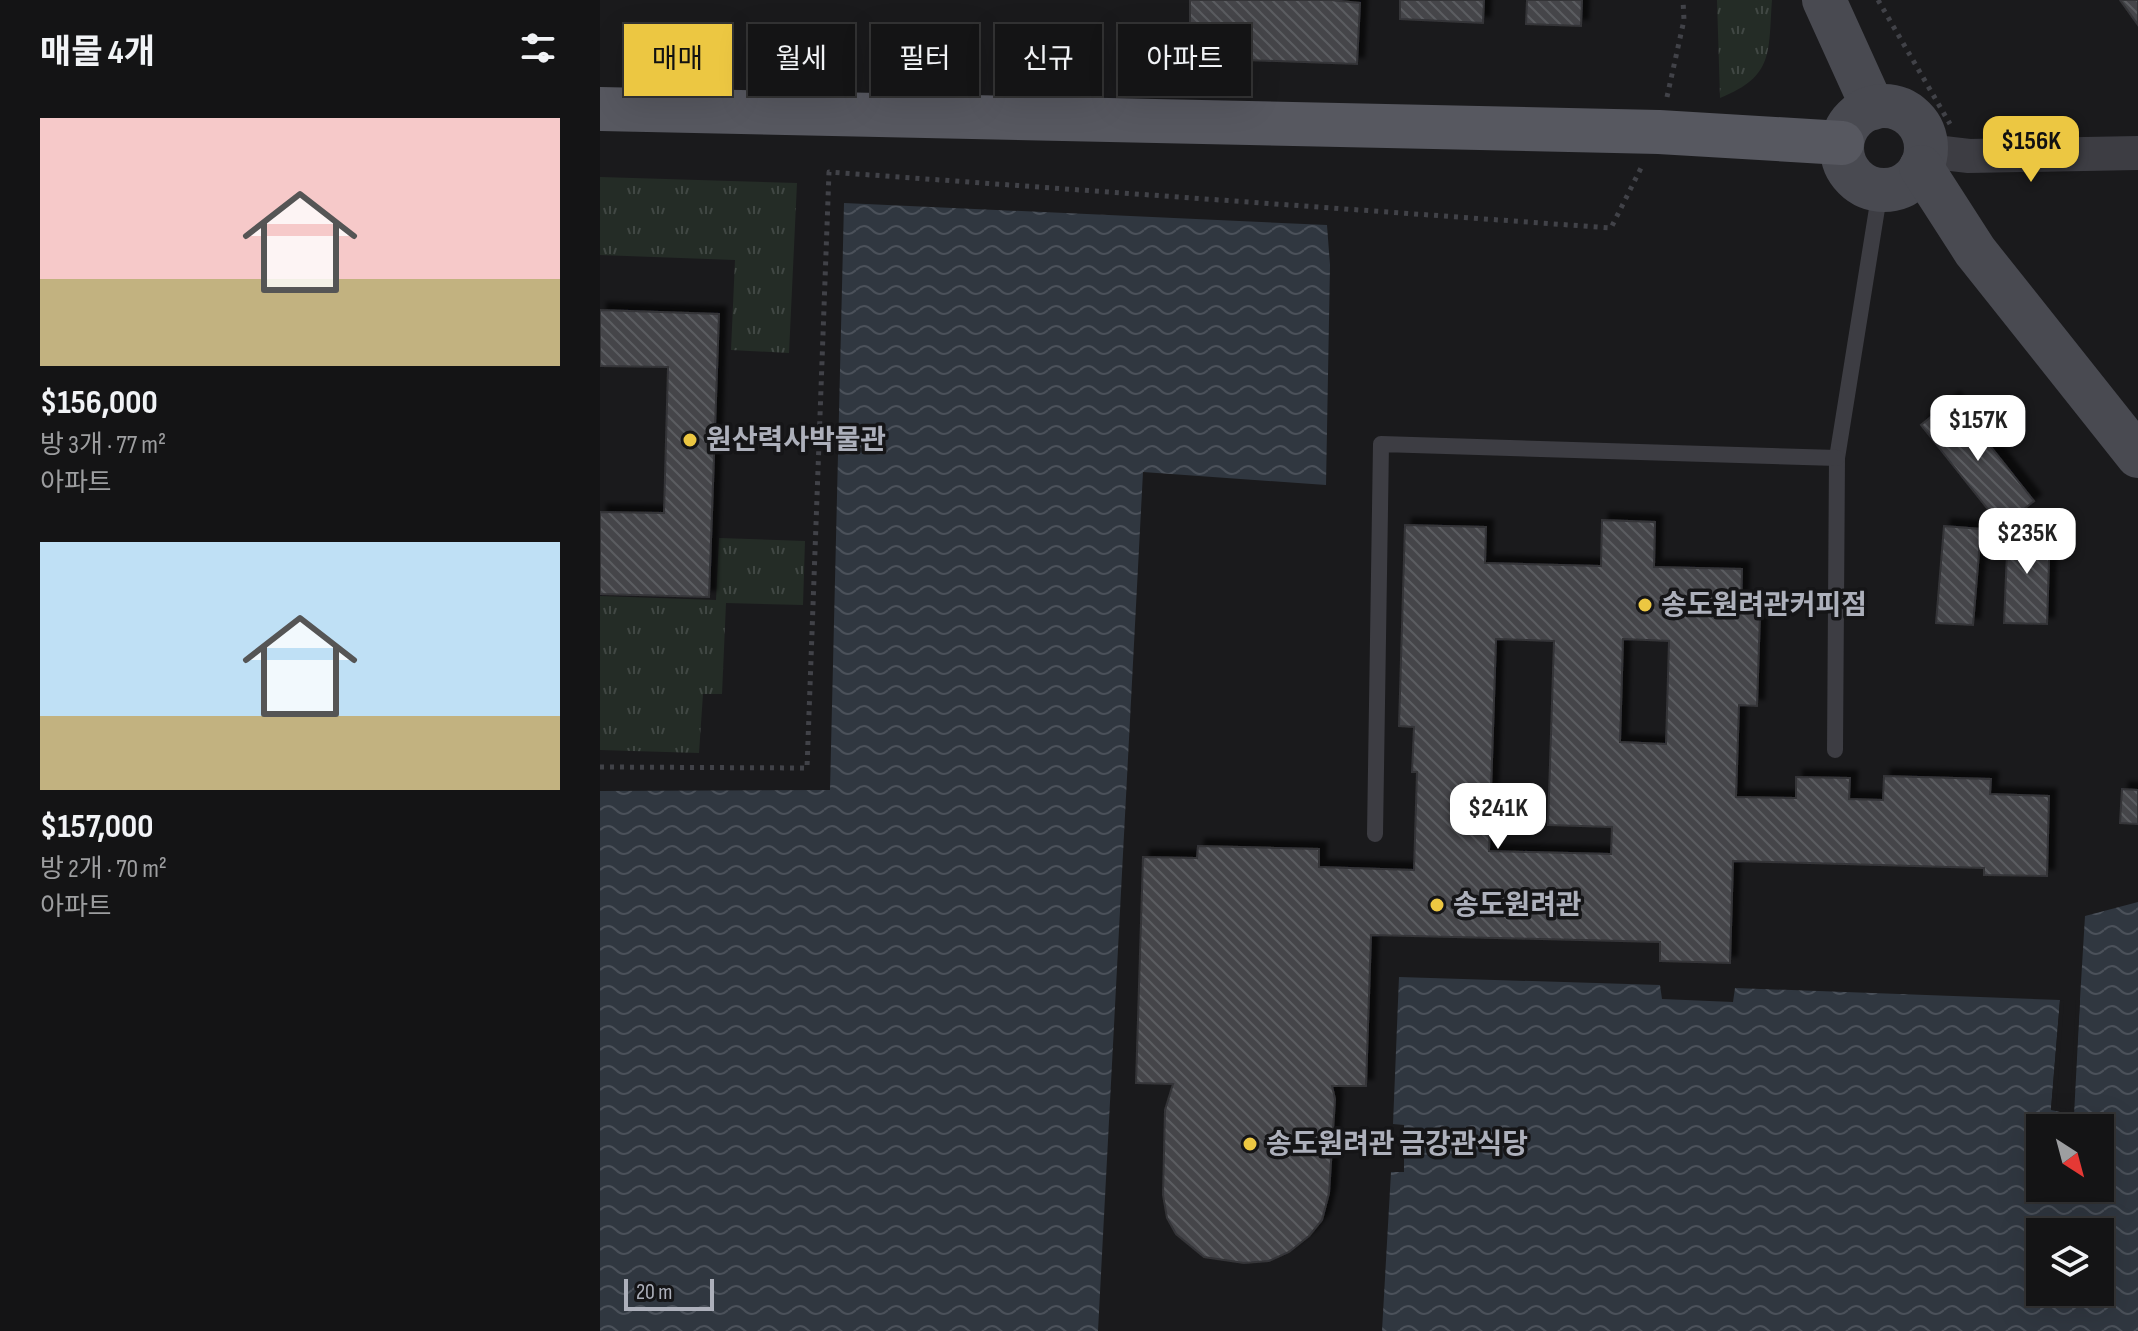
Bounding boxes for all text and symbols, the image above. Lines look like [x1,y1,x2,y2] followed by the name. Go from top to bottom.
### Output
[624,24,732,96] chip: 매매
[748,24,855,96] chip: 월세
[871,24,979,96] chip: 필터
[995,24,1102,96] chip: 신규
[1118,24,1251,96] chip: 아파트
[516,26,560,70] icon: filters
[40,32,155,73] text: 매물 4개
[1975,116,2087,184] pin: $156K
[2001,126,2061,157] text: $156K
[228,170,372,314] icon: home
[40,382,158,423] text: $156,000
[1922,395,2034,463] pin: $157K
[1948,405,2008,436] text: $157K
[706,424,886,457] place label: 원산력사박물관
[40,430,166,461] text: 방 3개 · 77 m²
[681,431,699,449] marker: 원산력사박물관
[40,468,112,499] text: 아파트
[1971,508,2083,576] pin: $235K
[1997,518,2057,549] text: $235K
[1661,589,1867,622] place label: 송도원려관커피점
[228,594,372,738] icon: home
[1636,596,1654,614] marker: 송도원려관커피점
[1442,783,1554,851] pin: $241K
[1468,793,1528,824] text: $241K
[40,806,153,847] text: $157,000
[40,854,167,885] text: 방 2개 · 70 m²
[1453,889,1582,922] place label: 송도원려관
[40,892,112,923] text: 아파트
[1428,896,1446,914] marker: 송도원려관
[2026,1114,2114,1202] north arrow
[2026,1114,2114,1306] map controls
[1266,1128,1528,1161] place label: 송도원려관 금강관식당
[1241,1135,1259,1153] marker: 송도원려관 금강관식당
[2026,1218,2114,1306] button: layers
[624,1275,714,1311] scale bar
[636,1279,673,1306] text: 20 m

